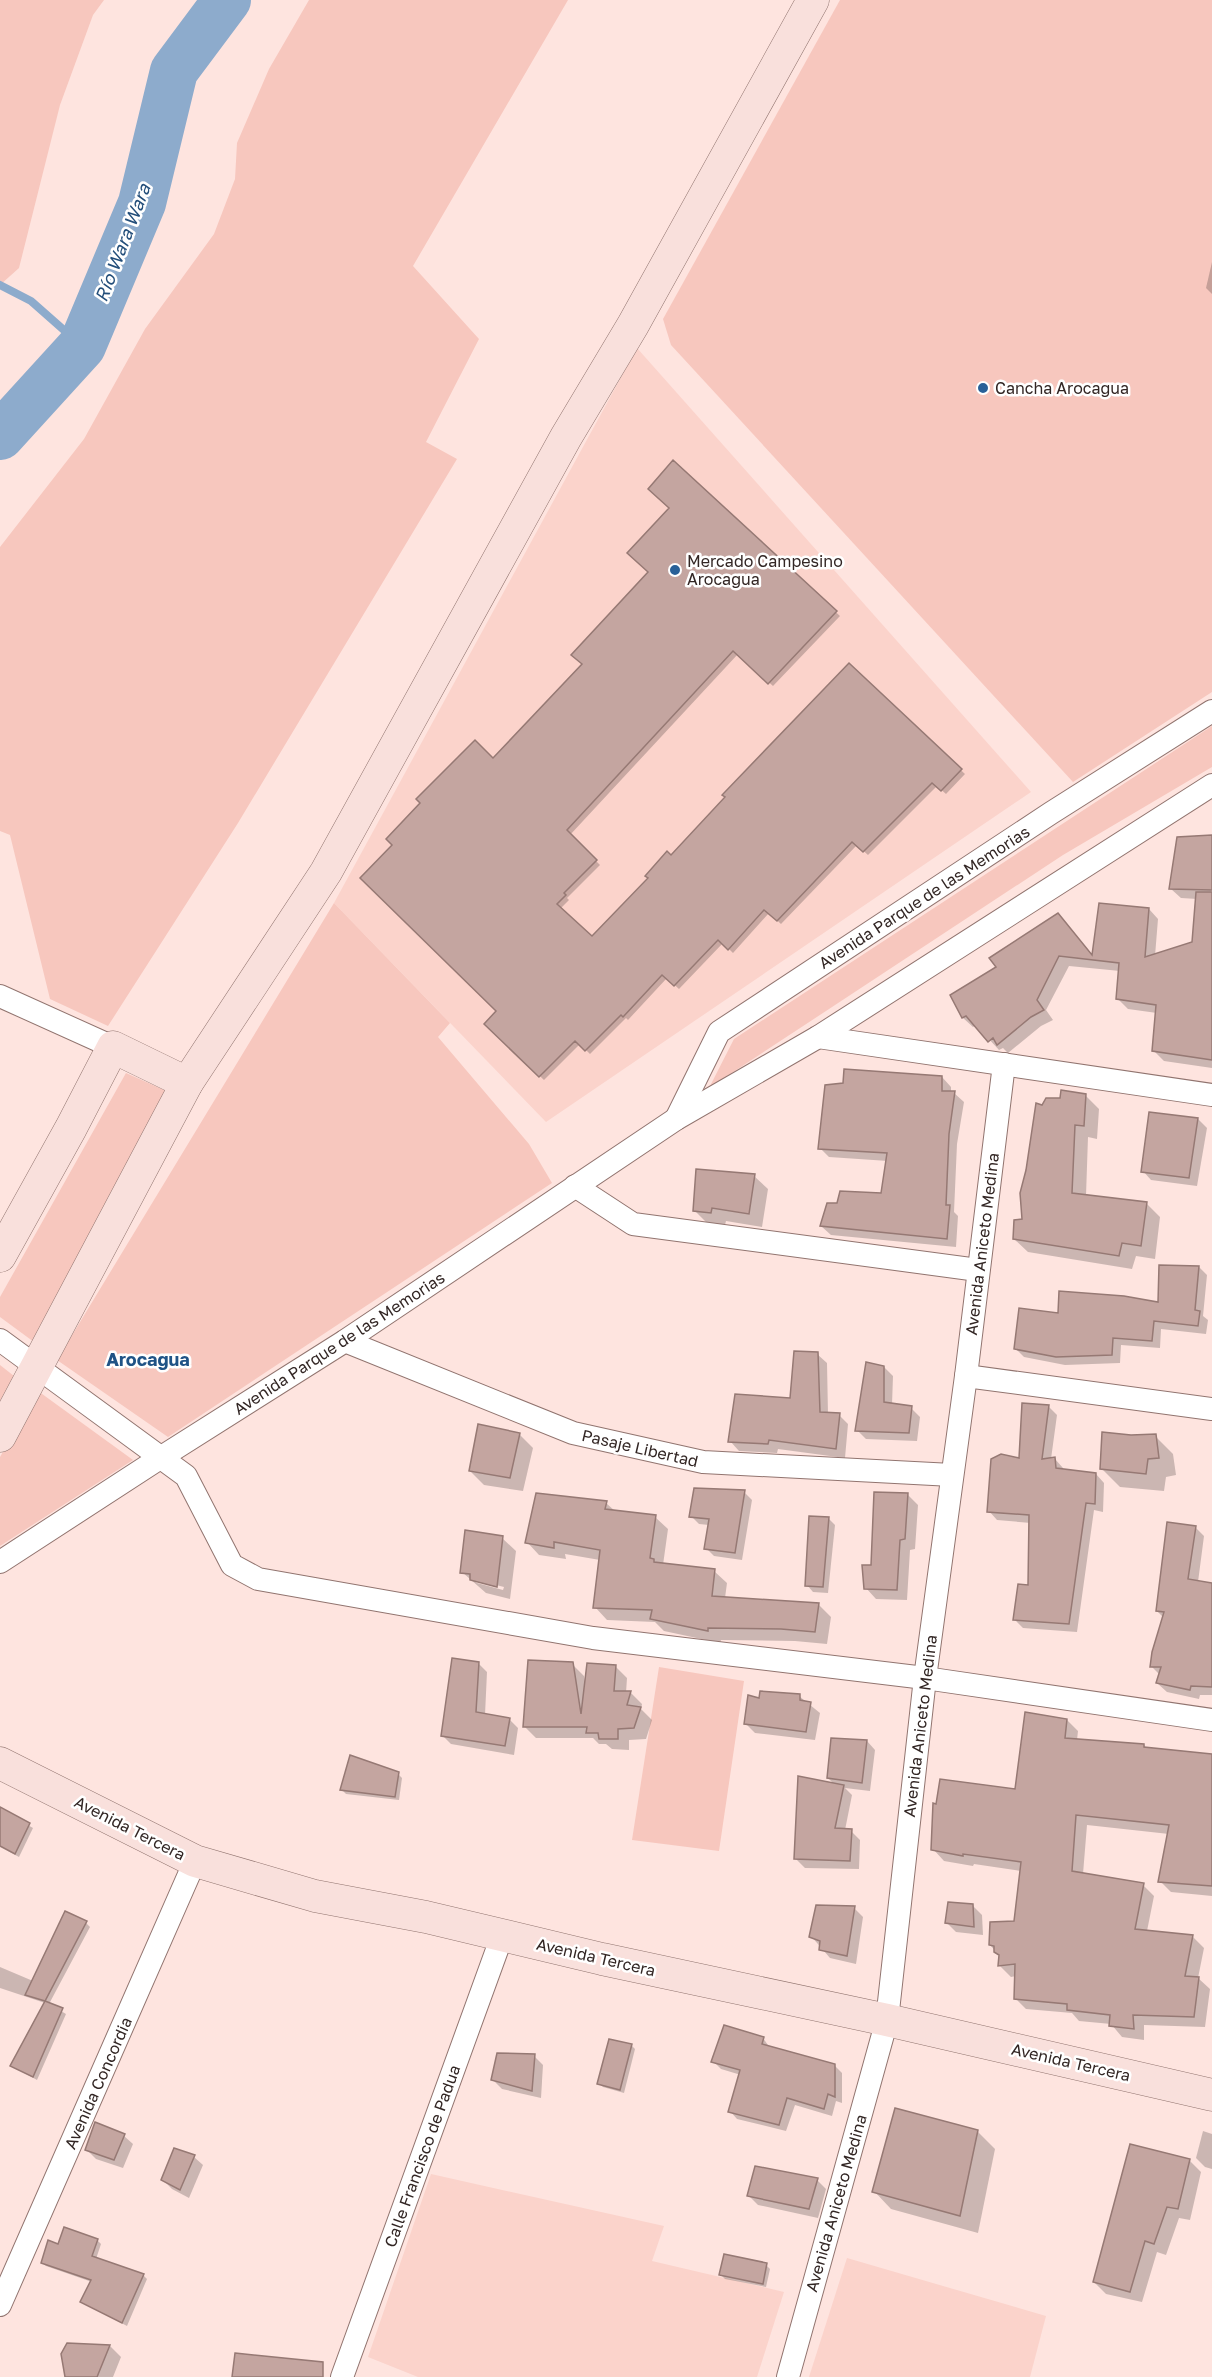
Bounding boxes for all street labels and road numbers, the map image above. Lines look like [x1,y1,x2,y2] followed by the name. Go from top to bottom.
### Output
[815,821,1033,973] street label: Avenida Parque de las Memorias
[961,1152,1003,1336] street label: Avenida Aniceto Medina
[230,1267,448,1419] street label: Avenida Parque de las Memorias
[580,1425,700,1471] street label: Pasaje Libertad
[899,1634,941,1818] street label: Avenida Aniceto Medina
[71,1791,189,1865] street label: Avenida Tercera
[534,1934,658,1980] street label: Avenida Tercera
[60,2014,136,2152] street label: Avenida Concordia
[1009,2039,1133,2085] street label: Avenida Tercera
[380,2062,464,2250] street label: Calle Francisco de Padua
[801,2112,871,2294] street label: Avenida Aniceto Medina

